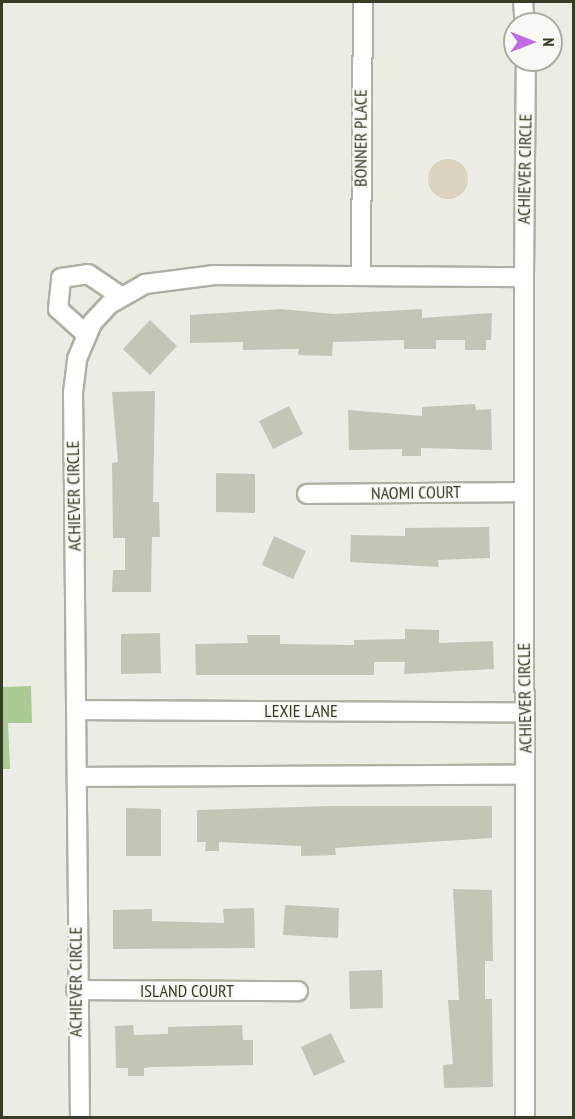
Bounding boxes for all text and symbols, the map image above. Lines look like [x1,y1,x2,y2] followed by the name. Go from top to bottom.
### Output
[503,12,563,72] north arrow
[539,38,559,46] text: N
[350,89,372,187] street label: BONNER PLACE
[513,114,537,224] street label: ACHIEVER CIRCLE
[62,441,86,551] street label: ACHIEVER CIRCLE
[371,481,461,505] street label: NAOMI COURT
[513,643,537,753] street label: ACHIEVER CIRCLE
[264,700,338,722] street label: LEXIE LANE
[65,927,87,1037] street label: ACHIEVER CIRCLE
[140,980,234,1002] street label: ISLAND COURT

